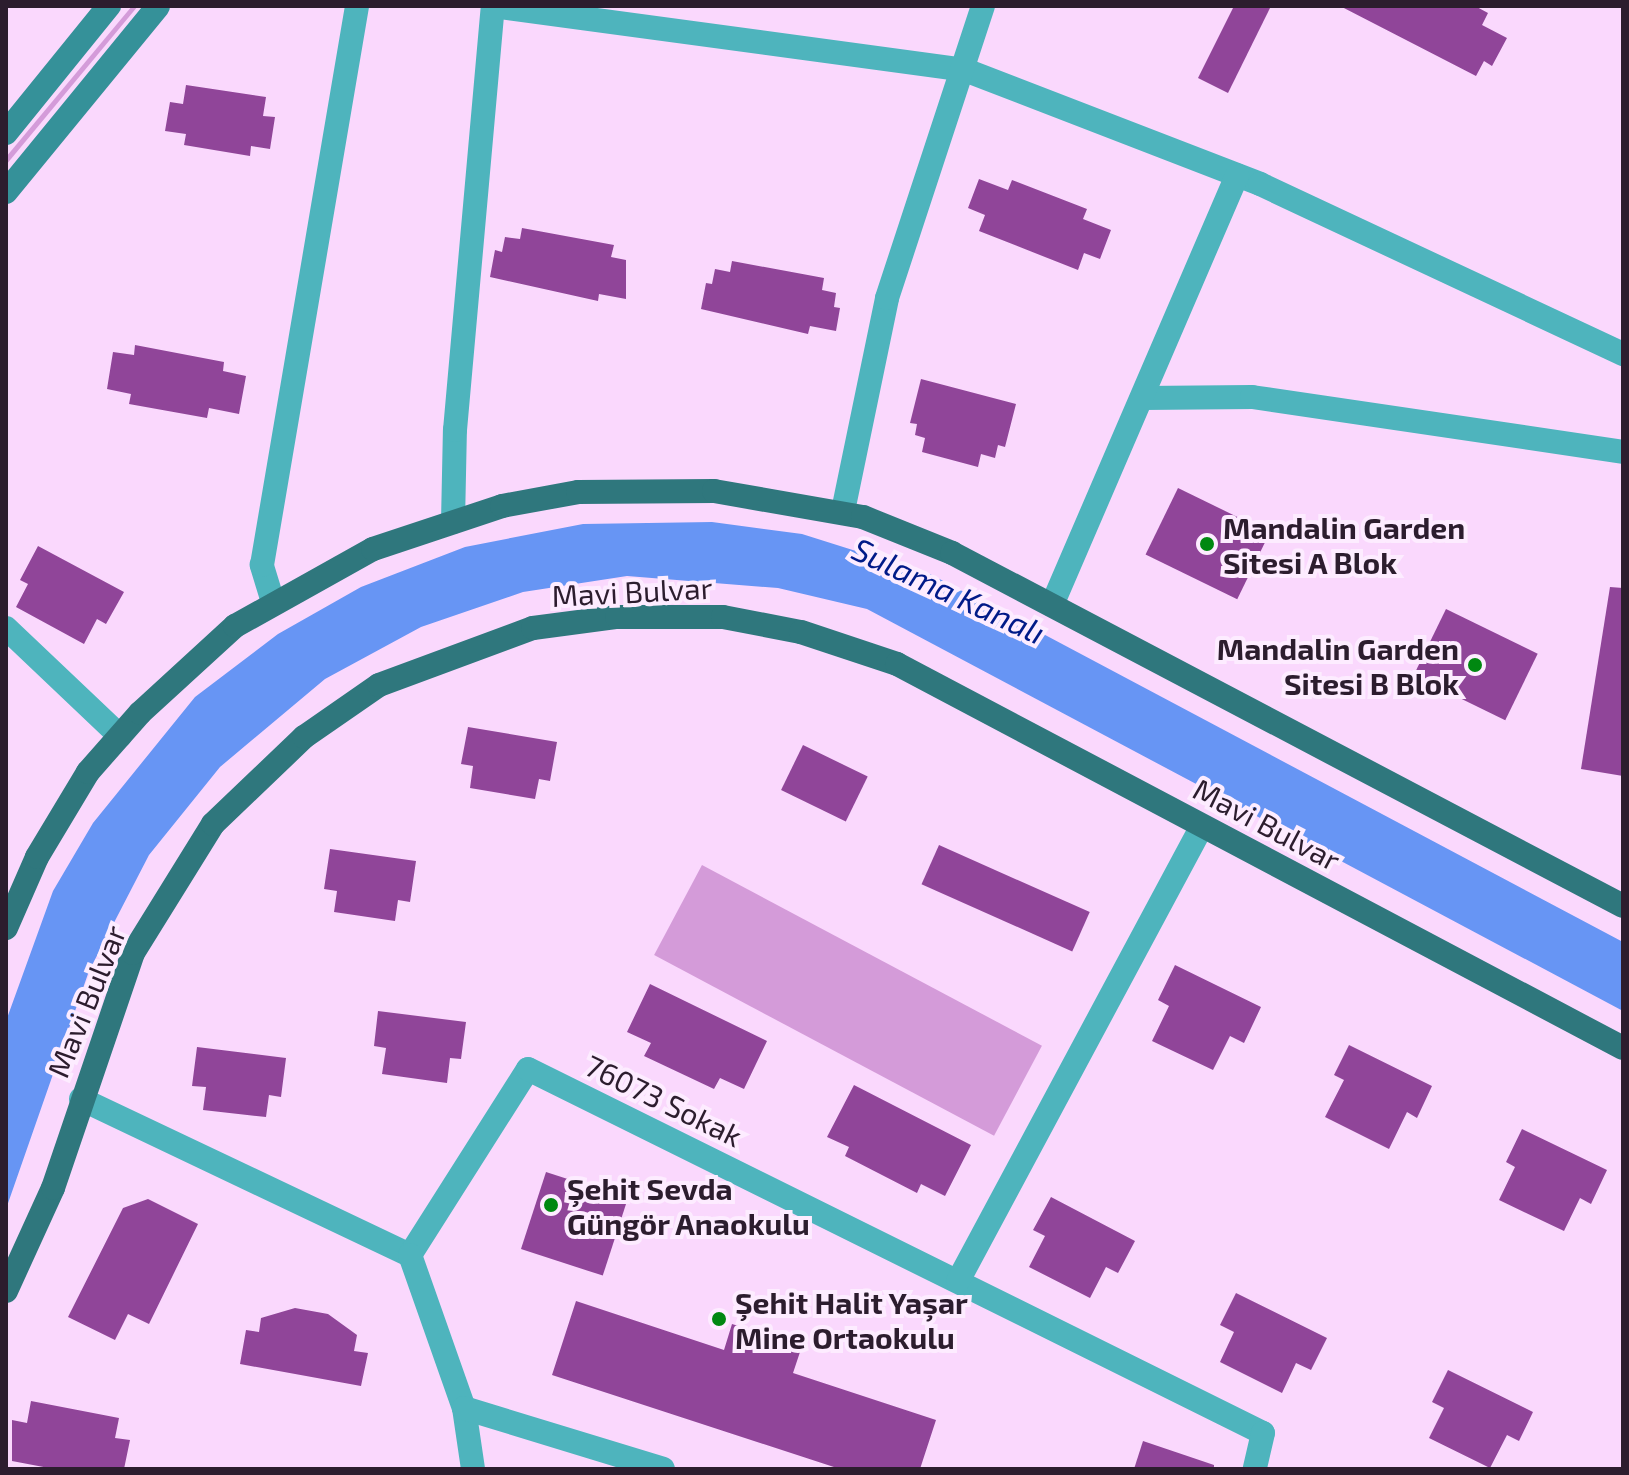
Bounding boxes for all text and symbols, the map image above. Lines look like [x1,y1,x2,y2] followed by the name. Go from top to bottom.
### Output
[1223,509,1465,580] place label: Mandalin Garden Sitesi A Blok
[847,529,1051,651] water label: Sulama Kanalı
[1198,535,1216,553] marker: Mandalin Garden Sitesi A Blok
[551,569,713,613] street label: Mavi Bulvar
[1217,630,1459,700] place label: Mandalin Garden Sitesi B Blok
[1466,656,1484,674] marker: Mandalin Garden Sitesi B Blok
[1187,770,1347,878] street label: Mavi Bulvar
[39,920,133,1082] street label: Mavi Bulvar
[580,1047,748,1153] street label: 76073 Sokak
[567,1170,811,1240] place label: Şehit Sevda Güngör Anaokulu
[542,1196,560,1214] marker: Şehit Sevda Güngör Anaokulu
[735,1284,969,1354] place label: Şehit Halit Yaşar Mine Ortaokulu
[710,1310,728,1328] marker: Şehit Halit Yaşar Mine Ortaokulu

